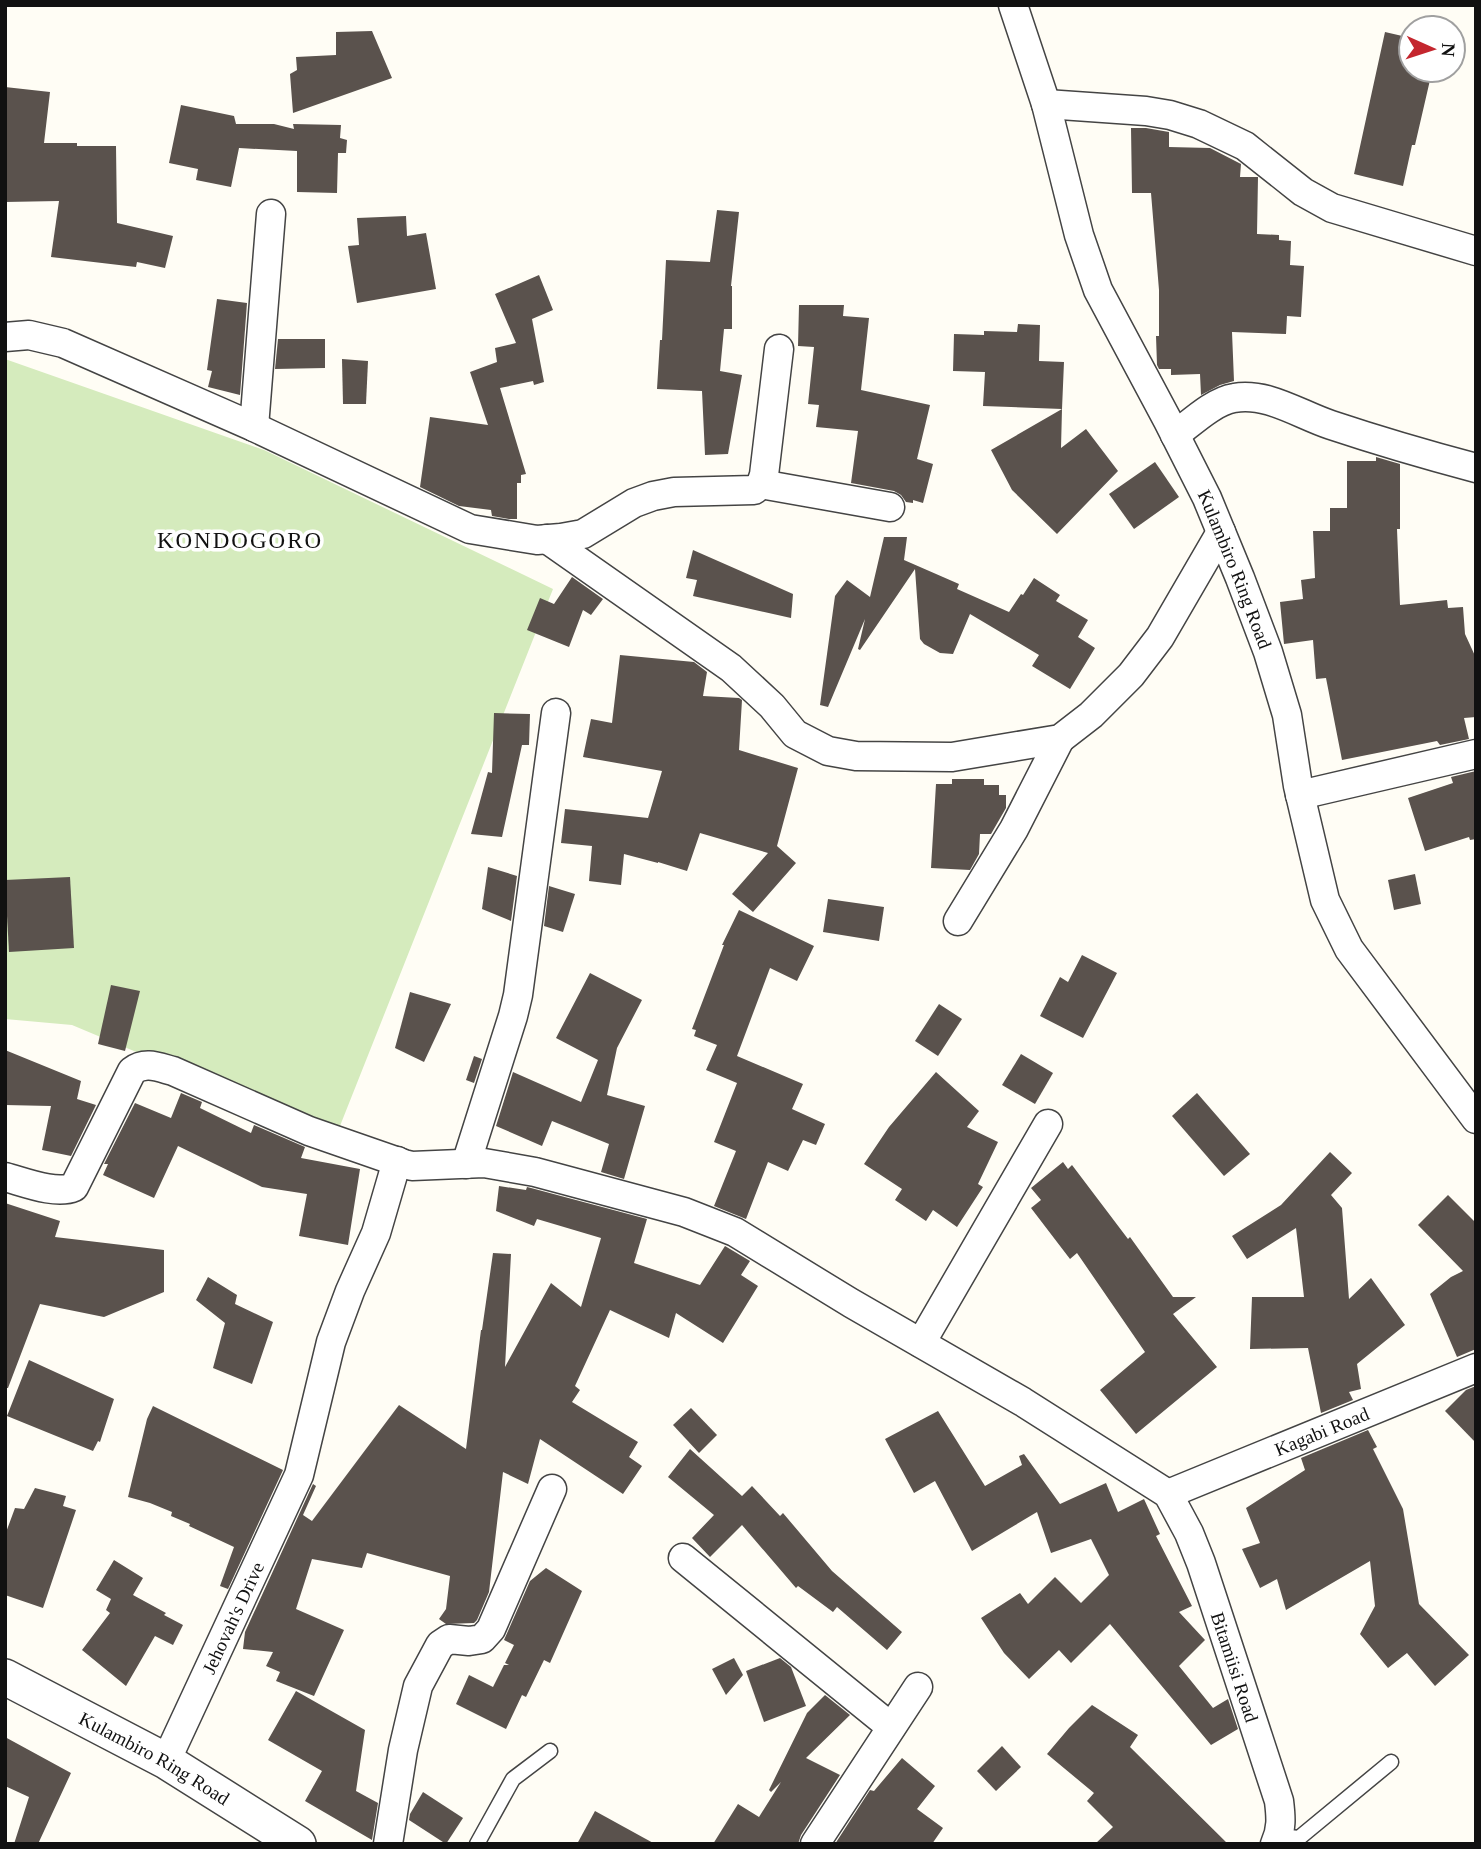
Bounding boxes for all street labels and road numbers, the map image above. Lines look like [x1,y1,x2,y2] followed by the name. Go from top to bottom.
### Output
[1194,486,1276,652] street label: Kulambiro Ring Road
[1271,1402,1372,1460] street label: Kagabi Road
[198,1558,268,1677] street label: Jehovah's Drive
[1207,1609,1263,1725] street label: Bitamiisi Road
[76,1707,234,1809] street label: Kulambiro Ring Road

